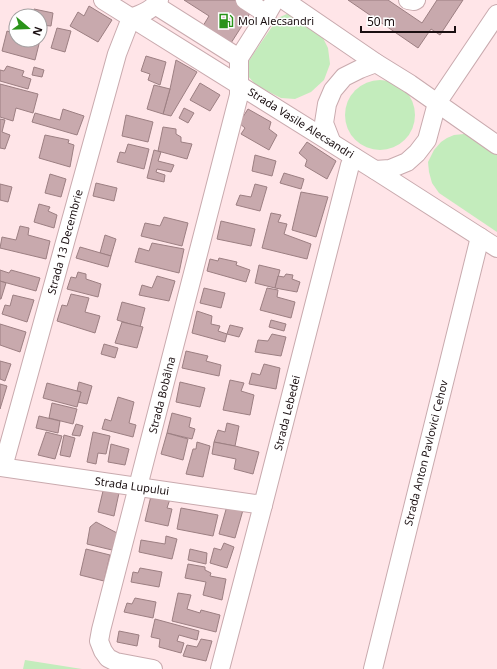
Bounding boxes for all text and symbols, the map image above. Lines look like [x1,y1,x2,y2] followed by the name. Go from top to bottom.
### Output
[8,8,48,48] north arrow
[361,8,455,34] scale bar
[217,12,235,30] fuel station icon: Mol Alecsandri
[238,13,314,28] place label: Mol Alecsandri
[367,13,395,30] text: 50 m
[29,25,46,38] text: N
[245,84,357,161] street label: Strada Vasile Alecsandri
[43,188,86,296] street label: Strada 13 Decembrie
[145,355,178,435] street label: Strada Bobâlna
[270,374,303,452] street label: Strada Lebedei
[400,378,451,527] street label: Strada Anton Pavlovici Cehov
[94,473,170,498] street label: Strada Lupului

